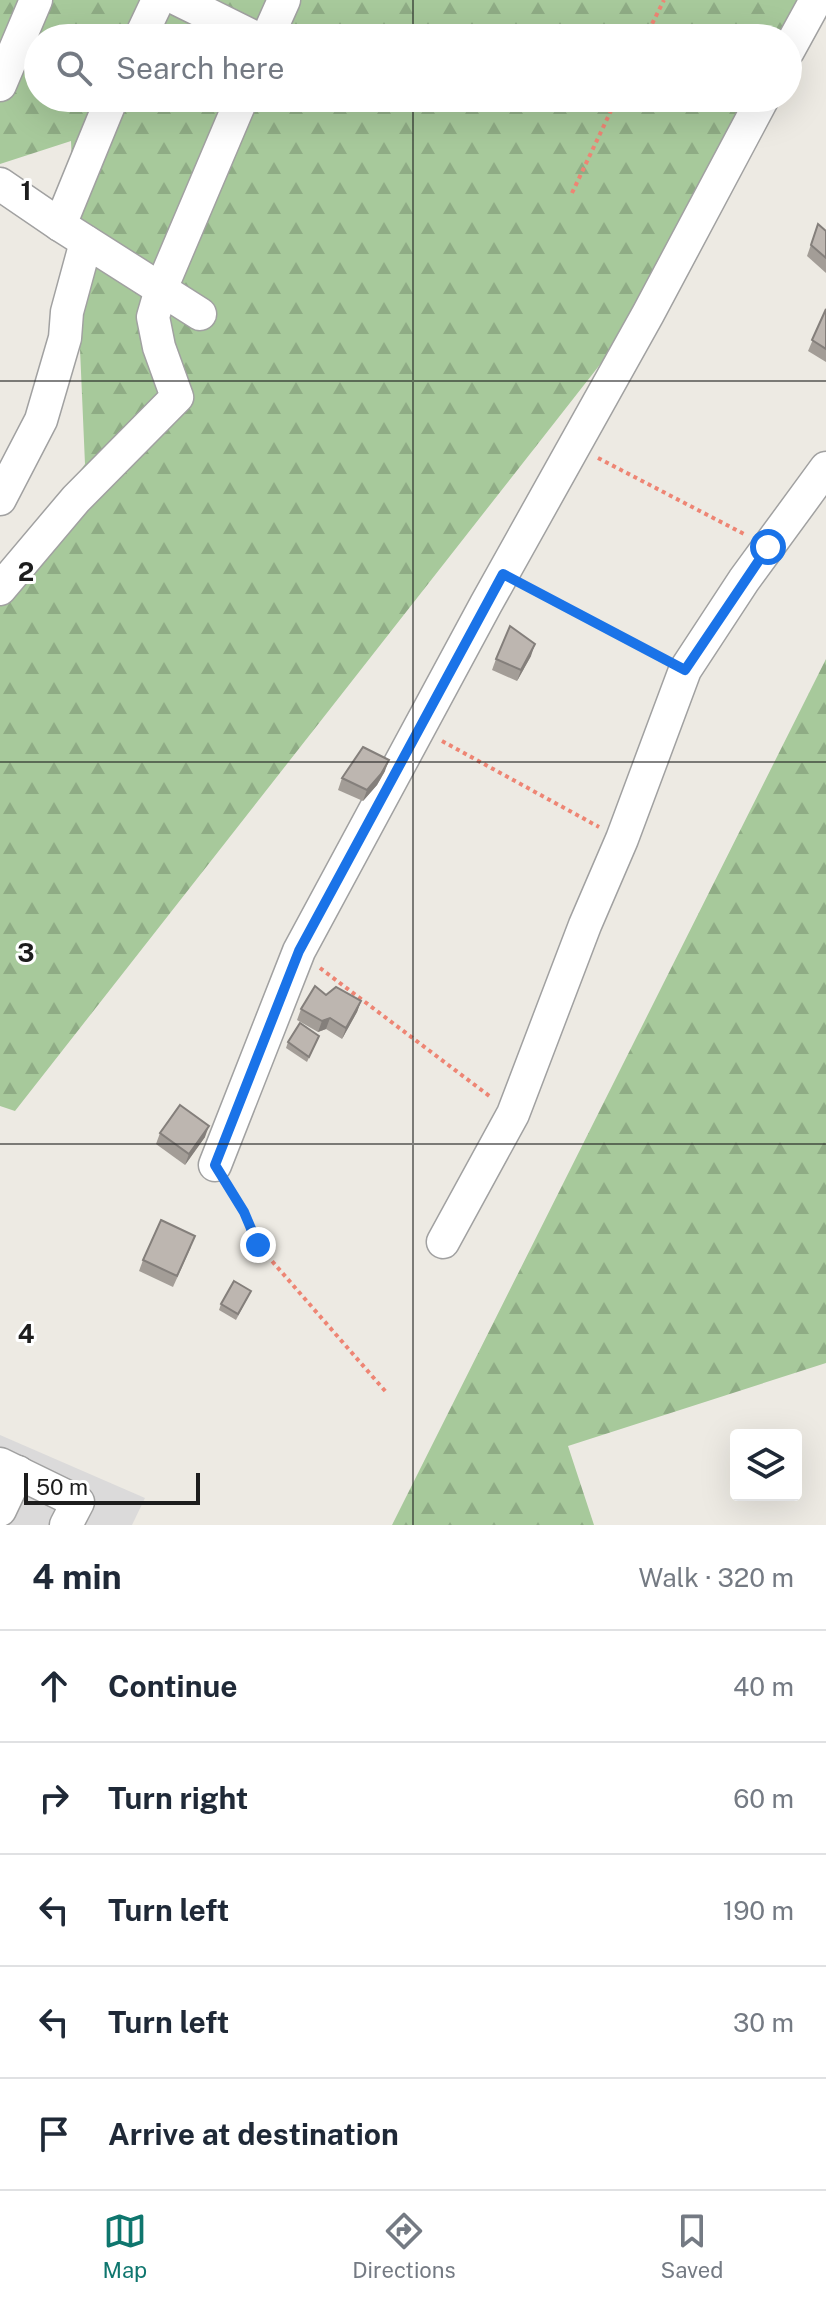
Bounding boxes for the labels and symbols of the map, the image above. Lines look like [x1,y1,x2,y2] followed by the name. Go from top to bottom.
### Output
[20,175,32,206] text: 1
[750,529,786,565] route start
[18,556,34,587] text: 2
[17,937,35,968] text: 3
[240,1227,276,1263] route end
[17,1318,35,1349] text: 4
[24,1469,200,1505] scale bar

